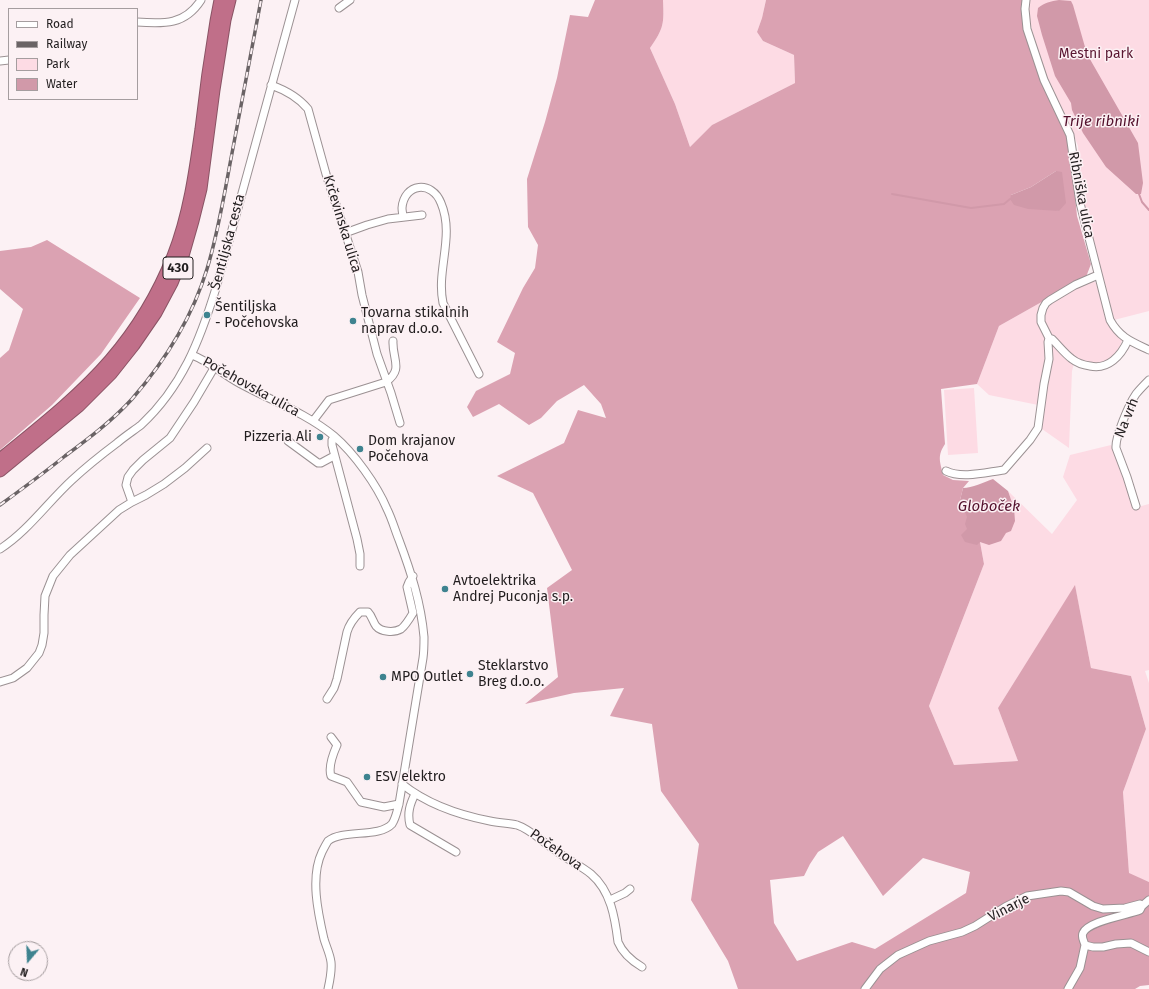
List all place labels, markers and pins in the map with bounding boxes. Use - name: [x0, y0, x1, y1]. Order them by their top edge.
- place label: Šentiljska - Počehovska: [215, 299, 299, 332]
- place label: Tovarna stikalnih naprav d.o.o.: [361, 305, 469, 338]
- marker: Šentiljska - Počehovska: [202, 310, 212, 320]
- marker: Tovarna stikalnih naprav d.o.o.: [348, 316, 358, 326]
- place label: Pizzeria Ali: [243, 429, 312, 445]
- marker: Pizzeria Ali: [315, 432, 325, 442]
- place label: Dom krajanov Počehova: [368, 433, 455, 466]
- marker: Dom krajanov Počehova: [355, 444, 365, 454]
- place label: Avtoelektrika Andrej Puconja s.p.: [453, 573, 573, 606]
- marker: Avtoelektrika Andrej Puconja s.p.: [440, 584, 450, 594]
- place label: Steklarstvo Breg d.o.o.: [478, 658, 549, 690]
- place label: MPO Outlet: [391, 669, 463, 685]
- marker: Steklarstvo Breg d.o.o.: [465, 669, 475, 679]
- marker: MPO Outlet: [378, 672, 388, 682]
- place label: ESV elektro: [375, 769, 446, 785]
- marker: ESV elektro: [362, 772, 372, 782]

